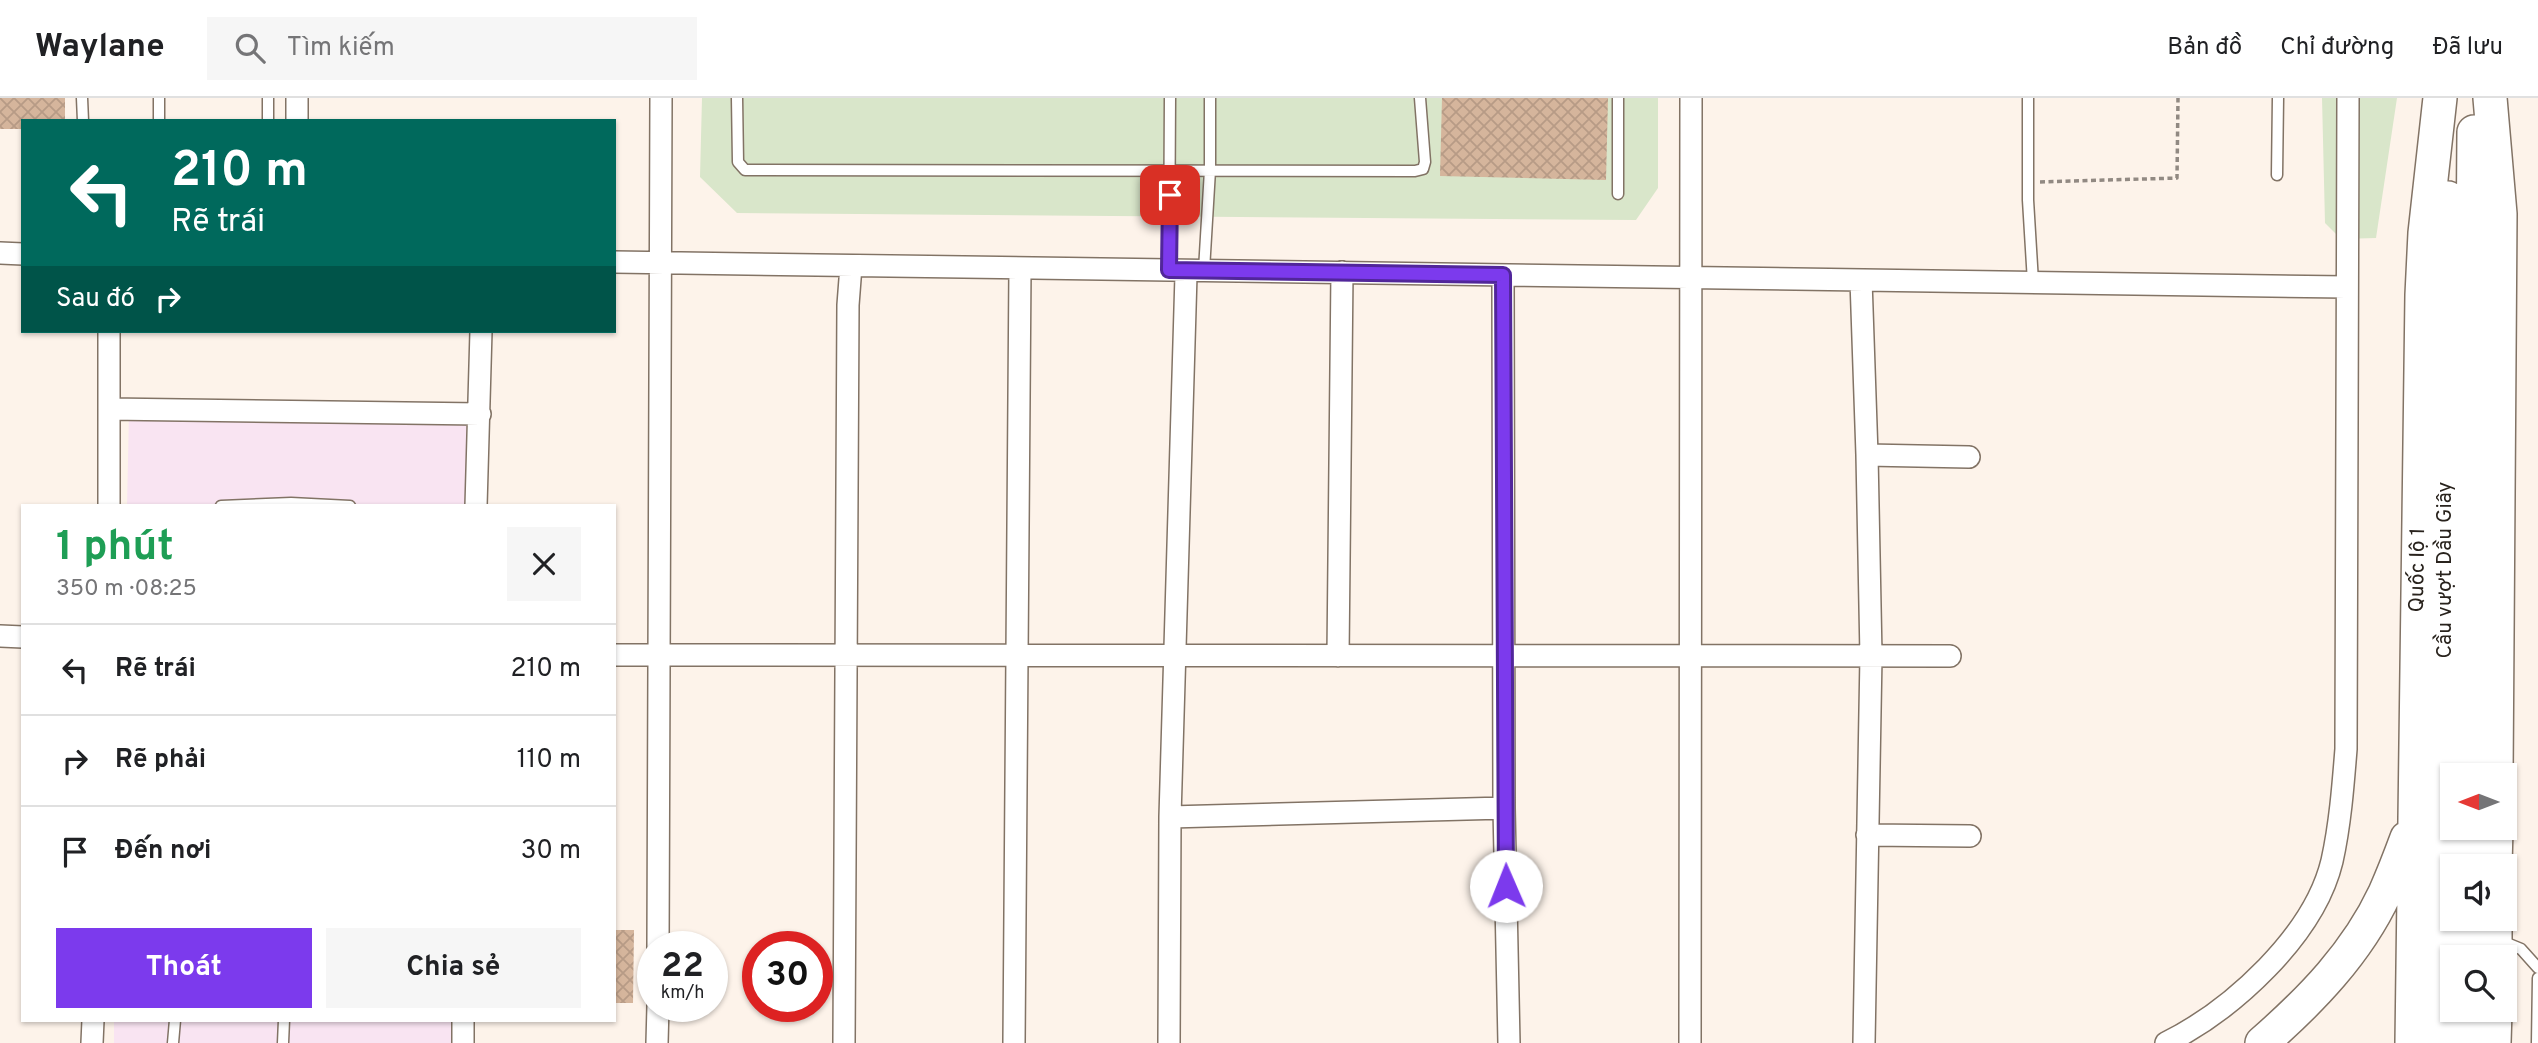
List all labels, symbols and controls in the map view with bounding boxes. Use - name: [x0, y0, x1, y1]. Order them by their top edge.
- search box: [207, 17, 697, 80]
- text: Waylane: [35, 27, 165, 69]
- icon: search: [231, 29, 269, 67]
- text: Tìm kiếm: [287, 32, 395, 65]
- text: Bản đồ: [2167, 33, 2242, 63]
- text: Chỉ đường: [2280, 33, 2394, 63]
- text: Đã lưu: [2432, 33, 2503, 63]
- text: 210 m: [171, 142, 308, 204]
- icon: left: [56, 147, 147, 238]
- pin: [1140, 165, 1200, 225]
- icon: arrive: [1151, 176, 1189, 214]
- text: Rẽ trái: [171, 203, 265, 243]
- icon: right: [149, 280, 187, 318]
- text: Sau đó: [56, 283, 135, 316]
- street label: Cầu vượt Dầu Giây: [2432, 482, 2459, 658]
- text: 1 phút: [56, 522, 174, 575]
- button: close: [507, 527, 581, 601]
- street label: Quốc lộ 1: [2404, 527, 2432, 613]
- text: 350 m · 08:25: [56, 575, 197, 604]
- icon: left: [56, 651, 94, 689]
- text: Rẽ trái: [115, 653, 196, 686]
- text: 210 m: [511, 653, 581, 686]
- icon: right: [56, 742, 94, 780]
- text: Rẽ phải: [115, 744, 206, 777]
- text: 110 m: [517, 744, 581, 777]
- north arrow: [2440, 763, 2516, 840]
- map controls: [2440, 763, 2517, 1022]
- icon: arrive: [56, 833, 94, 871]
- text: Đến nơi: [115, 835, 211, 868]
- text: 30 m: [521, 835, 581, 868]
- position arrow: [1469, 849, 1543, 923]
- button: sound: [2440, 854, 2517, 931]
- button: Thoát: [56, 928, 312, 1008]
- button: Chia sẻ: [326, 928, 581, 1008]
- speed limit sign: 30: [742, 931, 833, 1022]
- text: 22: [661, 945, 704, 989]
- button: search: [2440, 945, 2517, 1022]
- text: km/h: [661, 982, 704, 1005]

